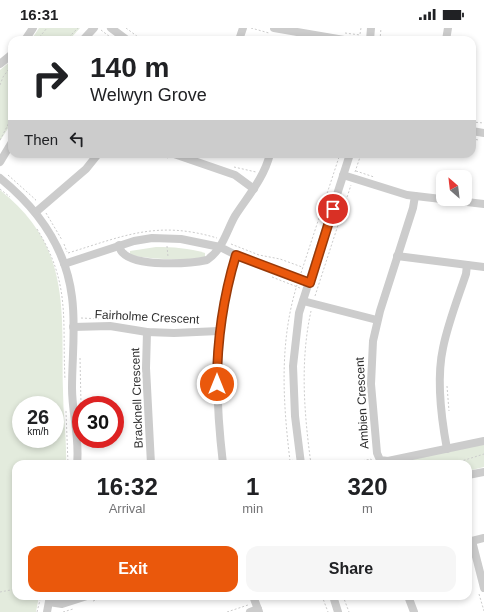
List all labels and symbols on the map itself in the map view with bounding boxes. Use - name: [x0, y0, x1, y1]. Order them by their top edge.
- north arrow: [436, 170, 472, 206]
- pin: [316, 192, 350, 226]
- street label: Fairholme Crescent: [94, 307, 200, 327]
- street label: Bracknell Crescent: [128, 347, 146, 449]
- street label: Ambien Crescent: [353, 356, 371, 449]
- position arrow: [196, 363, 238, 405]
- speed limit sign: 30: [72, 396, 124, 448]

